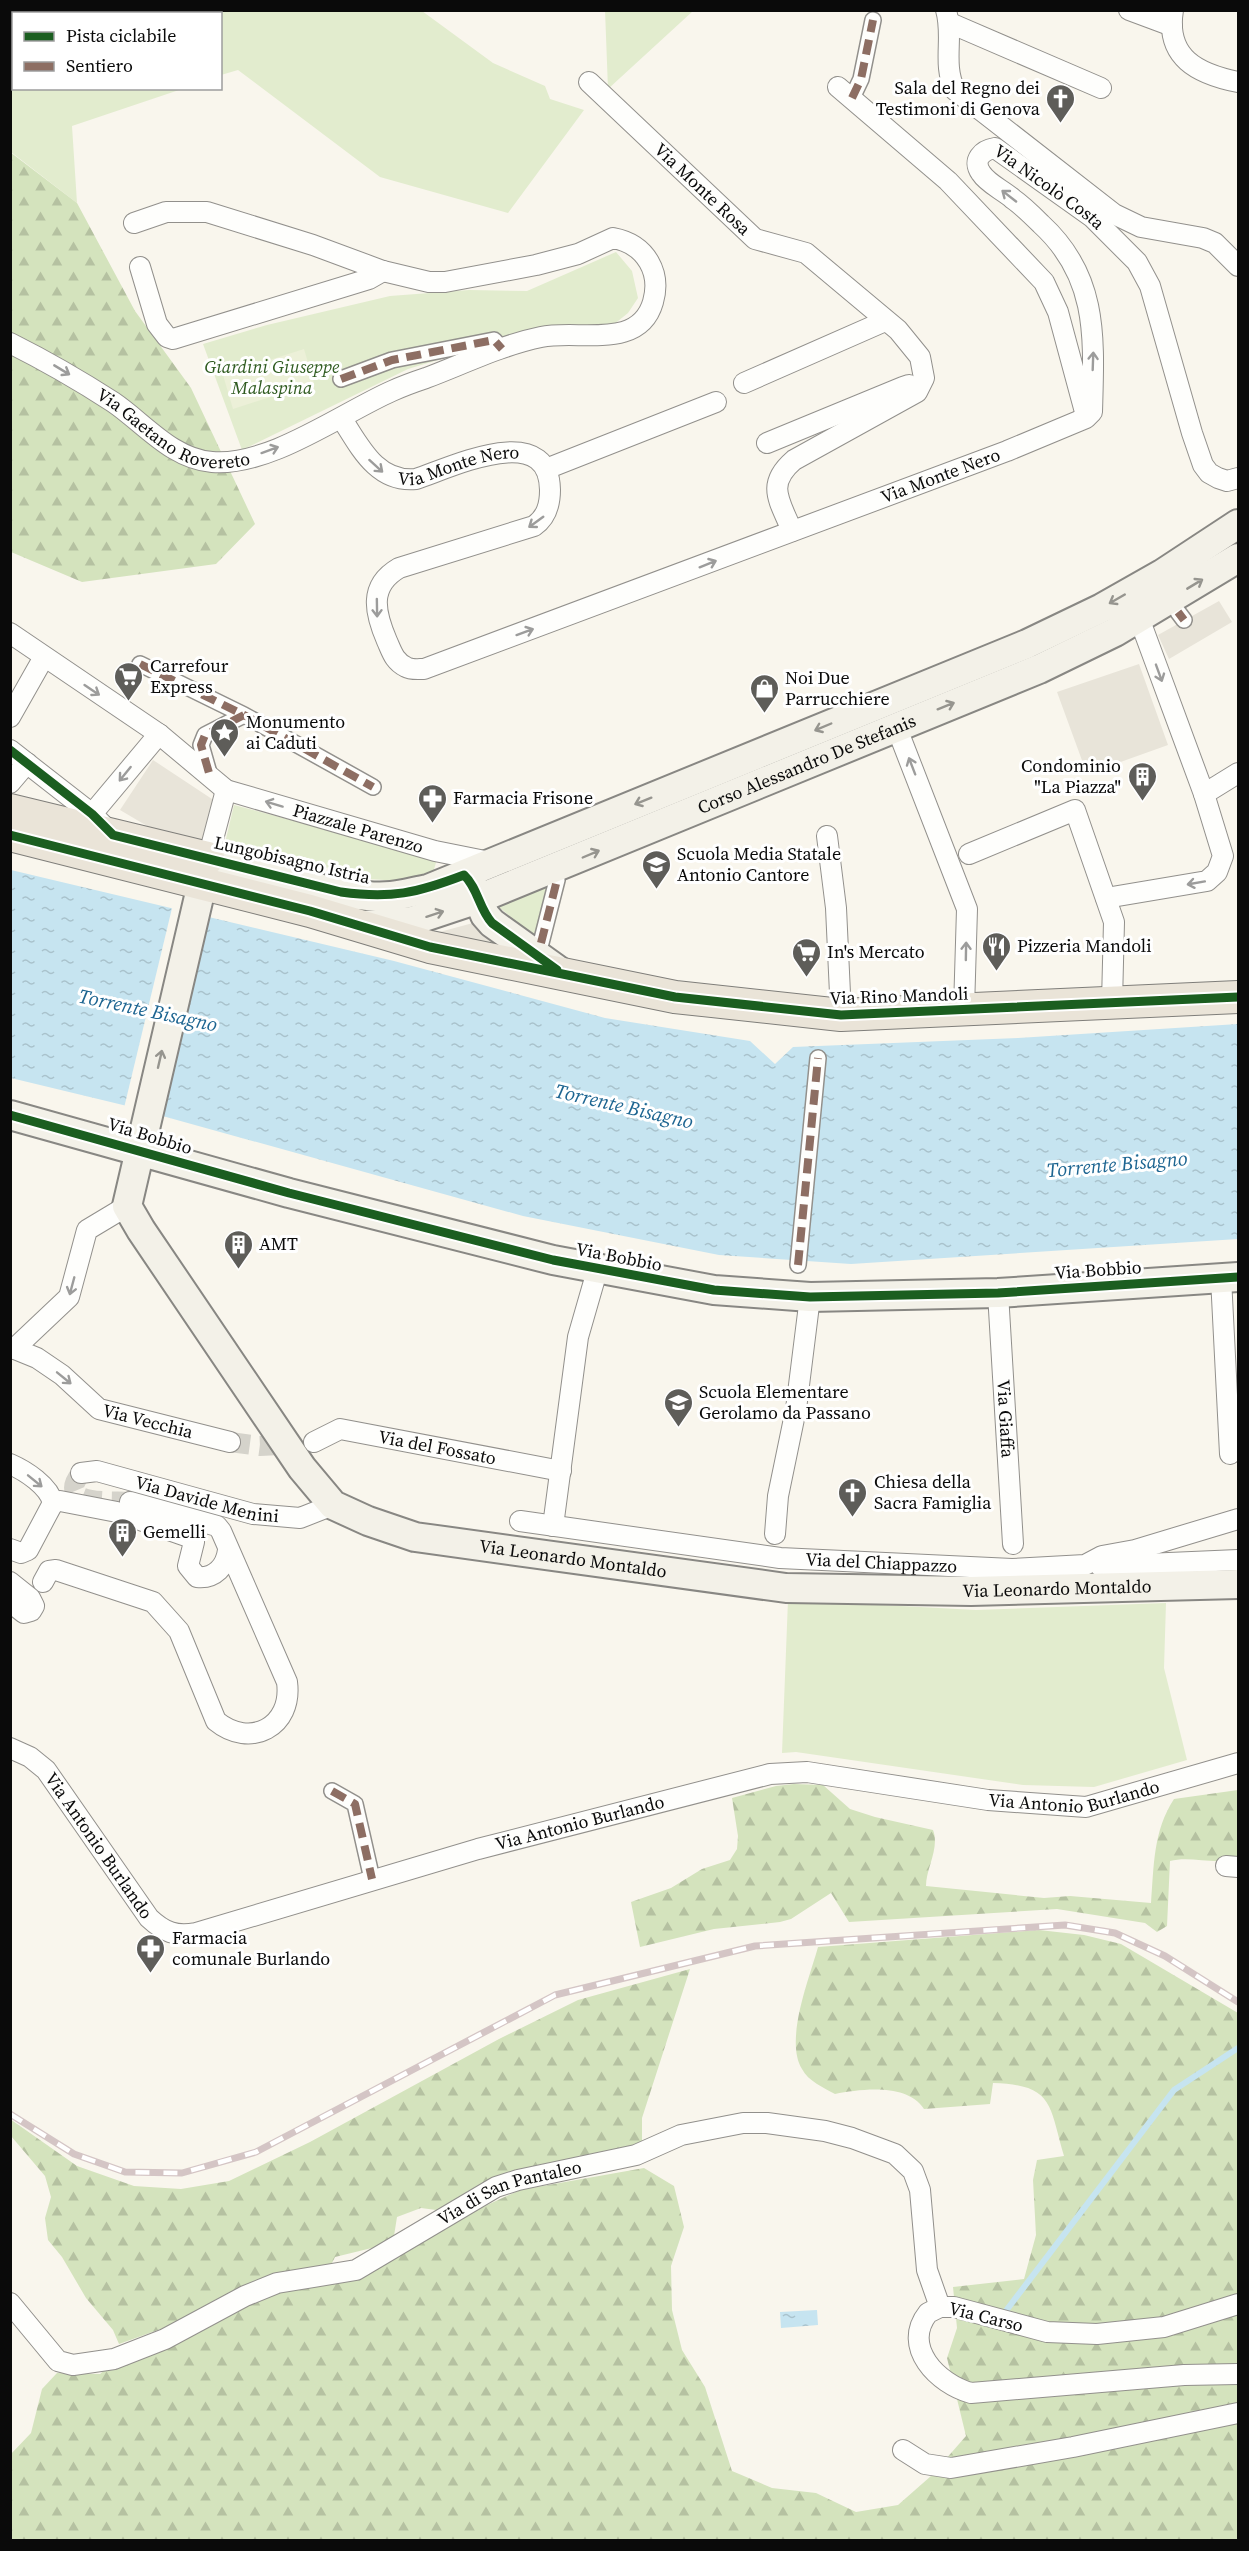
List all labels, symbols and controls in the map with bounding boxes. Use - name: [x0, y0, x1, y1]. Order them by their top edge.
- legend: [12, 12, 222, 90]
- text: Pista ciclabile: [66, 23, 177, 48]
- text: Sentiero: [66, 53, 133, 78]
- place label: Sala del Regno dei Testimoni di Genova: [876, 75, 1041, 121]
- church icon: Sala del Regno dei Testimoni di Genova: [1045, 82, 1077, 124]
- street label: Via Monte Rosa: [649, 137, 757, 241]
- street label: Via Nicolò Costa: [989, 138, 1111, 235]
- one-way arrow: [1001, 189, 1017, 202]
- one-way arrow: [1087, 352, 1099, 372]
- park label: Giardini Giuseppe Malaspina: [205, 354, 340, 400]
- one-way arrow: [53, 365, 70, 377]
- street label: Via Gaetano Rovereto: [92, 382, 252, 474]
- street label: Via Monte Nero: [396, 439, 520, 492]
- street label: Via Monte Nero: [877, 442, 1004, 509]
- one-way arrow: [260, 444, 278, 455]
- one-way arrow: [369, 459, 384, 473]
- one-way arrow: [529, 516, 545, 528]
- one-way arrow: [698, 558, 717, 569]
- one-way arrow: [1187, 577, 1204, 589]
- one-way arrow: [1109, 594, 1126, 606]
- one-way arrow: [371, 597, 383, 617]
- one-way arrow: [515, 625, 534, 636]
- place label: Carrefour Express: [150, 653, 229, 699]
- supermarket icon: Carrefour Express: [113, 660, 145, 702]
- one-way arrow: [1154, 663, 1165, 682]
- place label: Noi Due Parrucchiere: [785, 665, 890, 711]
- shop icon: Noi Due Parrucchiere: [748, 672, 780, 714]
- one-way arrow: [83, 684, 100, 696]
- one-way arrow: [936, 700, 954, 711]
- street label: Corso Alessandro De Stefanis: [693, 708, 920, 820]
- place label: Monumento ai Caduti: [246, 709, 345, 755]
- place icon: Monumento ai Caduti: [209, 716, 241, 758]
- one-way arrow: [814, 722, 833, 733]
- place label: Condominio "La Piazza": [1021, 753, 1121, 799]
- one-way arrow: [906, 757, 917, 776]
- building icon: Condominio "La Piazza": [1126, 760, 1158, 802]
- one-way arrow: [119, 766, 132, 782]
- pharmacy icon: Farmacia Frisone: [416, 782, 448, 824]
- place label: Farmacia Frisone: [453, 785, 593, 810]
- one-way arrow: [634, 796, 653, 807]
- street label: Piazzale Parenzo: [290, 797, 427, 859]
- one-way arrow: [265, 798, 284, 809]
- street label: Lungobisagno Istria: [212, 829, 373, 890]
- place label: Scuola Media Statale Antonio Cantore: [677, 841, 841, 887]
- one-way arrow: [582, 847, 600, 858]
- school or university icon: Scuola Media Statale Antonio Cantore: [640, 848, 672, 890]
- one-way arrow: [1186, 878, 1206, 889]
- one-way arrow: [425, 907, 444, 918]
- restaurant icon: Pizzeria Mandoli: [980, 930, 1012, 972]
- place label: Pizzeria Mandoli: [1017, 933, 1152, 958]
- supermarket icon: In's Mercato: [790, 936, 822, 978]
- place label: In's Mercato: [827, 939, 925, 964]
- one-way arrow: [960, 941, 972, 961]
- street label: Via Rino Mandoli: [829, 981, 969, 1010]
- water label: Torrente Bisagno: [76, 982, 220, 1038]
- one-way arrow: [155, 1050, 167, 1069]
- water label: Torrente Bisagno: [552, 1076, 696, 1136]
- street label: Via Bobbio: [105, 1111, 196, 1160]
- water label: Torrente Bisagno: [1045, 1144, 1189, 1184]
- building icon: AMT: [222, 1228, 254, 1270]
- place label: AMT: [259, 1231, 298, 1256]
- street label: Via Bobbio: [574, 1236, 664, 1277]
- street label: Via Bobbio: [1054, 1254, 1142, 1285]
- one-way arrow: [65, 1277, 77, 1296]
- one-way arrow: [56, 1371, 71, 1385]
- place label: Scuola Elementare Gerolamo da Passano: [699, 1379, 871, 1425]
- street label: Via Giaffa: [991, 1379, 1021, 1459]
- school or university icon: Scuola Elementare Gerolamo da Passano: [662, 1386, 694, 1428]
- street label: Via Vecchia: [100, 1397, 197, 1444]
- street label: Via del Fossato: [376, 1424, 498, 1470]
- street label: Via Davide Menini: [132, 1469, 280, 1528]
- place label: Chiesa della Sacra Famiglia: [874, 1469, 992, 1515]
- one-way arrow: [27, 1474, 43, 1487]
- church icon: Chiesa della Sacra Famiglia: [837, 1476, 869, 1518]
- building icon: Gemelli: [106, 1516, 138, 1558]
- place label: Gemelli: [143, 1519, 206, 1544]
- street label: Via Leonardo Montaldo: [478, 1533, 668, 1583]
- street label: Via del Chiappazzo: [805, 1546, 958, 1578]
- street label: Via Leonardo Montaldo: [962, 1573, 1152, 1603]
- street label: Via Antonio Burlando: [39, 1767, 159, 1924]
- street label: Via Antonio Burlando: [988, 1773, 1162, 1819]
- street label: Via Antonio Burlando: [493, 1789, 667, 1856]
- place label: Farmacia comunale Burlando: [172, 1925, 330, 1971]
- pharmacy icon: Farmacia comunale Burlando: [135, 1932, 167, 1974]
- street label: Via di San Pantaleo: [433, 2154, 584, 2231]
- street label: Via Carso: [946, 2295, 1026, 2338]

